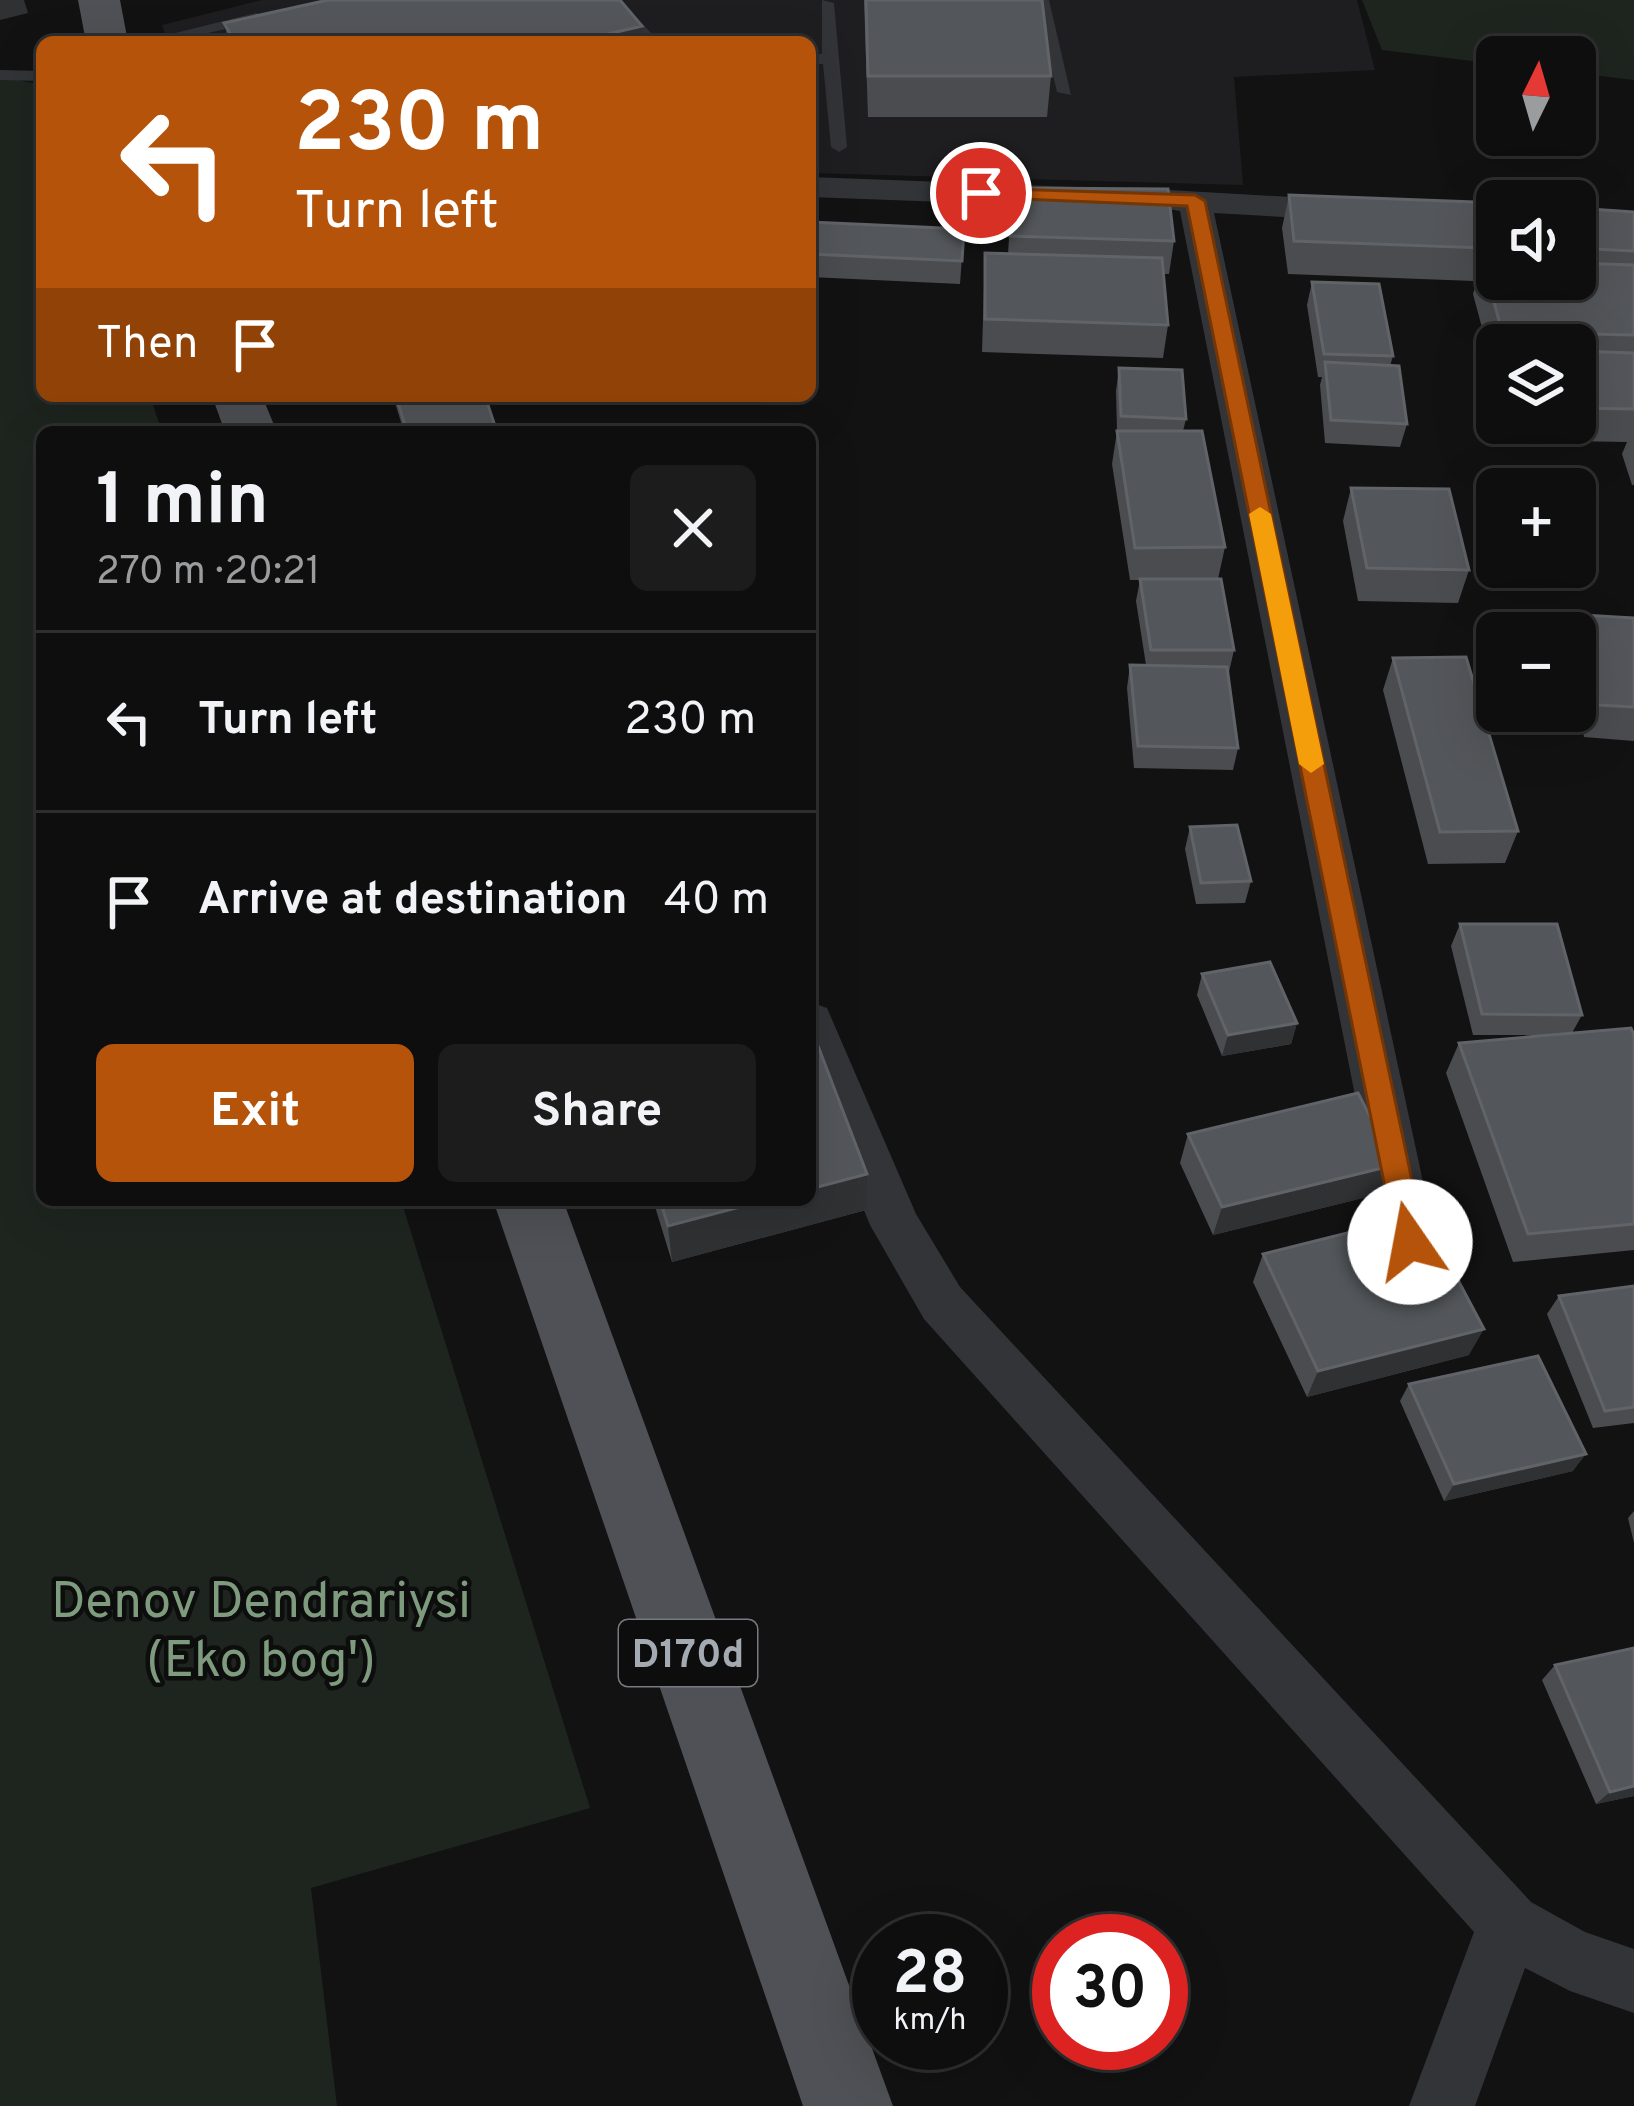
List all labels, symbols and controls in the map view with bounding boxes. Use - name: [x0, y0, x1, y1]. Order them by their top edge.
- north arrow: [1476, 36, 1596, 156]
- map controls: [1476, 36, 1596, 732]
- text: 230 m: [294, 75, 544, 181]
- icon: left: [96, 84, 252, 240]
- pin: [930, 142, 1032, 244]
- icon: arrive: [948, 160, 1014, 226]
- text: Turn left: [294, 179, 499, 248]
- button: sound: [1476, 180, 1596, 300]
- icon: arrive: [222, 312, 288, 378]
- text: Then: [96, 317, 198, 374]
- button: layers: [1476, 324, 1596, 444]
- text: 1 min: [96, 458, 269, 550]
- button: close: [630, 465, 756, 591]
- button: +: [1476, 468, 1596, 588]
- text: 270 m · 20:21: [96, 549, 320, 598]
- button: −: [1476, 612, 1596, 732]
- icon: left: [96, 689, 162, 755]
- text: Turn left: [198, 693, 377, 750]
- text: 230 m: [624, 693, 756, 750]
- icon: arrive: [96, 869, 162, 935]
- text: Arrive at destination: [198, 873, 628, 930]
- text: 40 m: [664, 873, 769, 930]
- button: Exit: [96, 1044, 414, 1182]
- button: Share: [438, 1044, 756, 1182]
- position arrow: [1347, 1179, 1473, 1305]
- park label: Denov Dendrariysi (Eko bog'): [51, 1572, 471, 1696]
- road number: D170d: [619, 1620, 757, 1686]
- speed limit sign: 30: [1032, 1914, 1188, 2070]
- text: 28: [893, 1939, 967, 2015]
- text: km/h: [894, 2003, 966, 2040]

